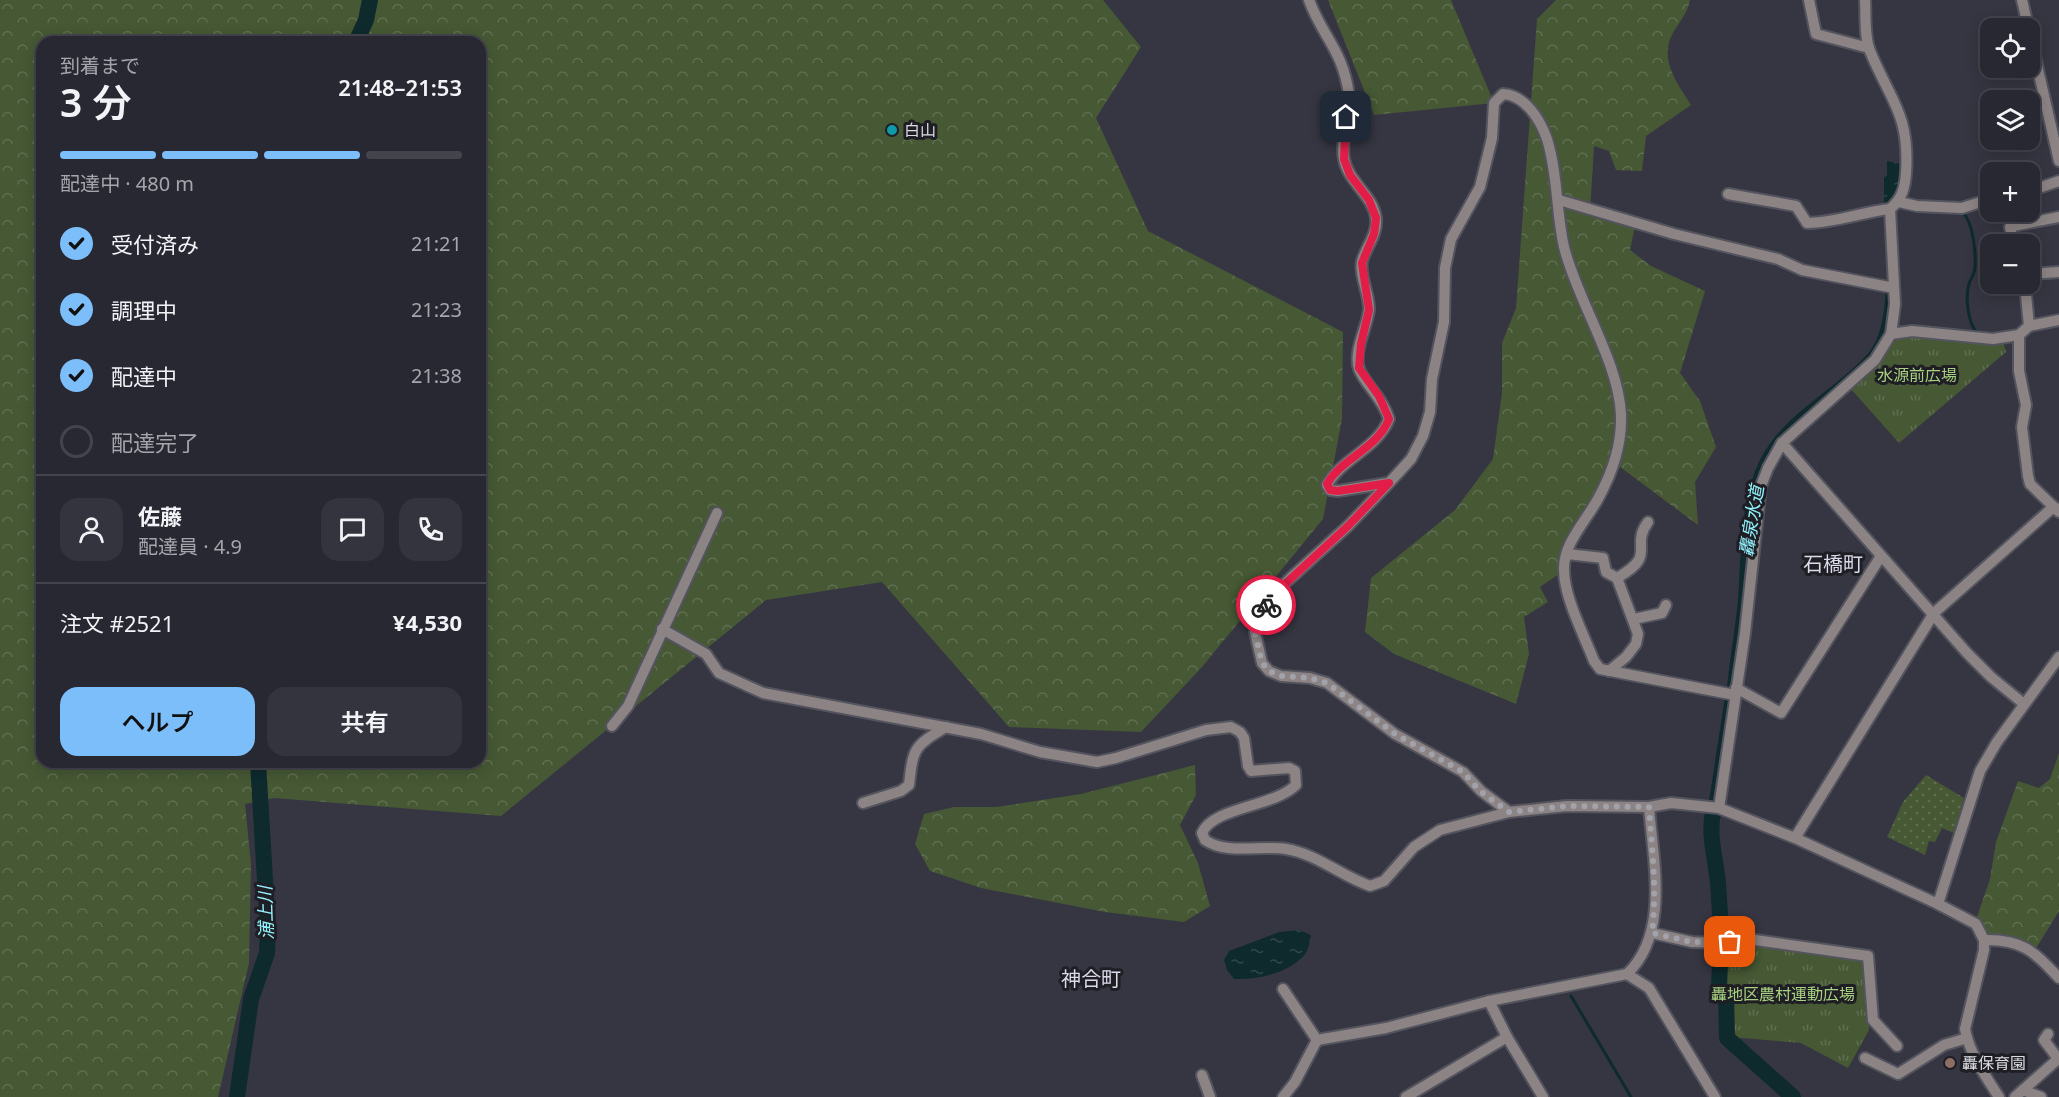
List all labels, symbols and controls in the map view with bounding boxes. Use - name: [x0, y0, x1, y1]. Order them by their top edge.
- map controls: [1980, 18, 2040, 294]
- button: locate: [1980, 18, 2040, 78]
- text: 到着まで: [60, 52, 140, 79]
- text: 21:48–21:53: [338, 72, 462, 102]
- text: 3 分: [60, 75, 131, 128]
- button: layers: [1980, 90, 2040, 150]
- pin: [1320, 91, 1371, 142]
- icon: home: [1329, 100, 1362, 133]
- place label: 白山: [904, 119, 936, 141]
- marker: 白山: [885, 123, 899, 137]
- button: +: [1980, 162, 2040, 222]
- text: 配達中 · 480 m: [60, 170, 194, 197]
- icon: check: [60, 227, 93, 260]
- text: 受付済み: [111, 229, 199, 259]
- text: 21:21: [411, 230, 462, 257]
- button: −: [1980, 234, 2040, 294]
- icon: check: [60, 293, 93, 326]
- text: 調理中: [111, 295, 177, 325]
- text: 21:23: [411, 296, 462, 323]
- icon: check: [60, 359, 93, 392]
- text: 配達中: [111, 361, 177, 391]
- text: 21:38: [411, 362, 462, 389]
- park label: 水源前広場: [1877, 364, 1957, 386]
- text: 配達完了: [111, 427, 199, 457]
- water label: 轟泉水道: [1734, 480, 1769, 558]
- button: person: [60, 498, 123, 561]
- button: chat: [321, 498, 384, 561]
- button: phone: [399, 498, 462, 561]
- text: 佐藤: [138, 501, 182, 531]
- text: 配達員 · 4.9: [138, 533, 242, 560]
- district label: 石橋町: [1803, 550, 1863, 577]
- courier: [1236, 575, 1296, 635]
- icon: bike: [1250, 589, 1283, 622]
- text: ¥4,530: [393, 607, 462, 637]
- text: 注文 #2521: [60, 608, 174, 638]
- button: ヘルプ: [60, 687, 255, 756]
- button: 共有: [267, 687, 462, 756]
- water label: 浦上川: [252, 884, 278, 940]
- pin: [1704, 916, 1755, 967]
- icon: bag: [1713, 925, 1746, 958]
- district label: 神合町: [1061, 965, 1121, 992]
- park label: 轟地区農村運動広場: [1711, 983, 1855, 1005]
- place label: 轟保育園: [1962, 1052, 2026, 1074]
- marker: 轟保育園: [1943, 1056, 1957, 1070]

